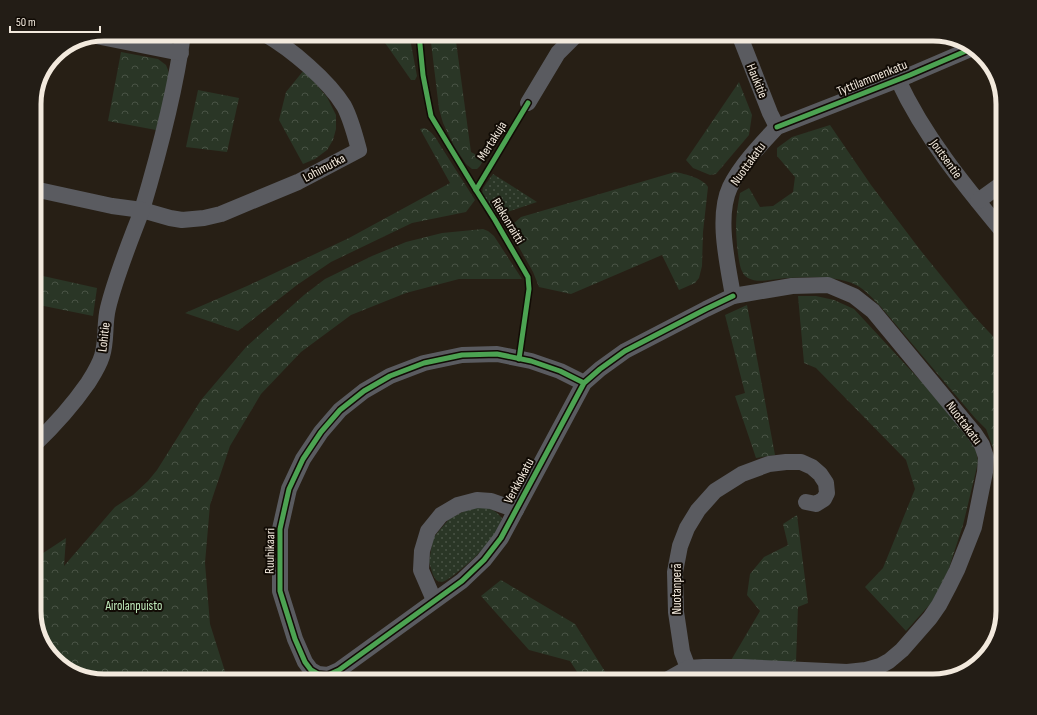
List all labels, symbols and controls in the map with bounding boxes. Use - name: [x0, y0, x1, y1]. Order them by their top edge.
- scale bar: [10, 8, 100, 34]
- text: 50 m: [16, 15, 36, 30]
- street label: Tyttilammenkatu: [834, 57, 910, 99]
- street label: Haukitie: [743, 61, 771, 101]
- street label: Mertakuja: [474, 118, 510, 164]
- street label: Joutsentie: [926, 135, 966, 182]
- street label: Nuottakatu: [727, 139, 769, 189]
- street label: Lohimutka: [300, 150, 348, 186]
- street label: Riekonraitti: [488, 195, 528, 247]
- street label: Lohitie: [94, 321, 114, 353]
- street label: Nuottakatu: [943, 398, 985, 448]
- street label: Verkkokatu: [500, 456, 538, 506]
- street label: Ruuhikaari: [262, 528, 278, 574]
- street label: Nuotanperä: [669, 563, 685, 615]
- park label: Airolanpuisto: [104, 598, 163, 614]

